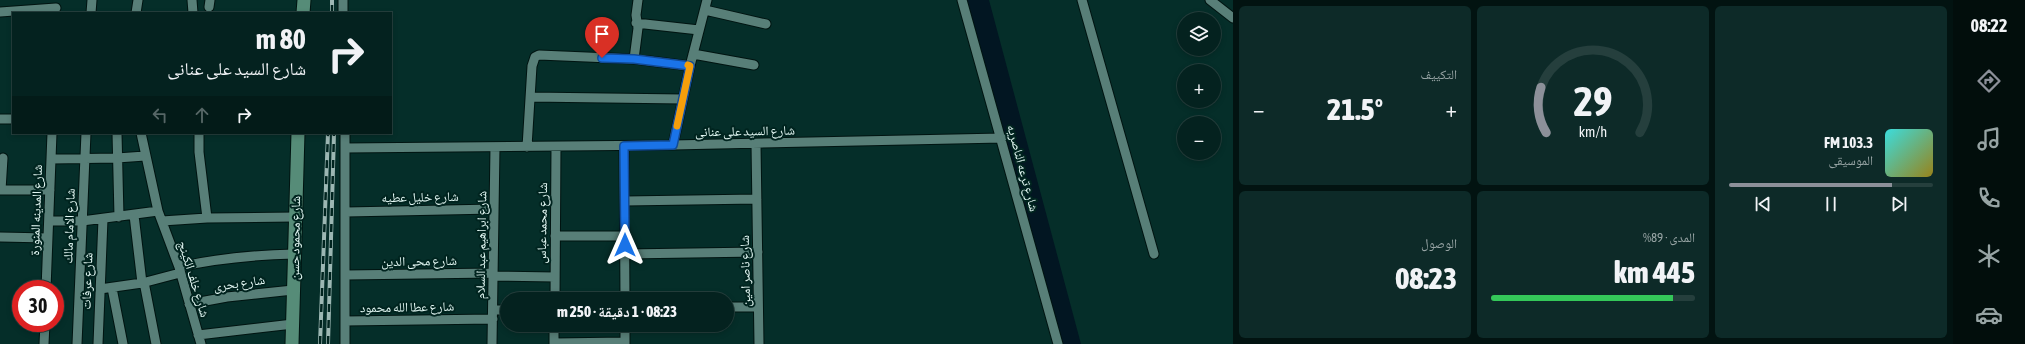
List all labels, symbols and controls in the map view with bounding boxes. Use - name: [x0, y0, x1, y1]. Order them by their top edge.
- map controls: [1177, 12, 1221, 160]
- button: layers: [1177, 12, 1221, 56]
- text: 08:22: [1970, 15, 2008, 36]
- pin: [585, 17, 619, 58]
- text: 80 m: [256, 23, 306, 55]
- icon: arrive: [591, 23, 613, 45]
- icon: right: [320, 28, 372, 80]
- text: شارع السيد على عنانى: [167, 58, 306, 79]
- button: +: [1177, 64, 1221, 108]
- text: التكييف: [1421, 67, 1457, 82]
- icon: directions: [1975, 67, 2003, 95]
- text: 29: [1573, 77, 1613, 125]
- text: 21.5°: [1327, 92, 1383, 126]
- text: −: [1253, 96, 1264, 122]
- text: +: [1446, 96, 1457, 122]
- icon: left: [149, 104, 171, 126]
- icon: ahead: [191, 104, 213, 126]
- icon: right: [233, 104, 255, 126]
- button: −: [1177, 116, 1221, 160]
- street label: شارع السيد على عنانى: [695, 123, 795, 141]
- street label: شارع ترعه الناصريه: [1002, 123, 1042, 214]
- text: km/h: [1579, 124, 1607, 140]
- icon: music: [1975, 125, 2003, 153]
- text: 103.3 FM: [1824, 134, 1873, 151]
- text: الموسيقى: [1829, 153, 1873, 168]
- street label: شارع المدينه المنورة: [27, 164, 47, 256]
- street label: شارع محمد عباس: [534, 182, 552, 264]
- icon: phone: [1975, 184, 2003, 212]
- street label: شارع الامام مالك: [60, 188, 80, 264]
- street label: شارع خليل عطيه: [381, 189, 459, 207]
- street label: شارع ابراهيم عبد السلام: [473, 191, 491, 299]
- icon: previous: [1752, 193, 1774, 215]
- icon: pause: [1820, 193, 1842, 215]
- icon: next: [1888, 193, 1910, 215]
- street label: شارع محمود حسن: [287, 196, 305, 280]
- position arrow: [604, 224, 646, 266]
- text: المدى · 89%: [1643, 230, 1695, 245]
- street label: شارع ناصر امين: [737, 235, 755, 307]
- text: الوصول: [1421, 236, 1457, 251]
- street label: شارع خلف الكينج: [173, 239, 213, 320]
- icon: climate: [1975, 242, 2003, 270]
- street label: شارع عرفات: [79, 252, 97, 310]
- street label: شارع محى الدين: [381, 253, 457, 271]
- text: 445 km: [1614, 255, 1695, 289]
- text: 08:23: [1395, 261, 1457, 295]
- street label: شارع بحرى: [212, 272, 266, 296]
- speed limit sign: 30: [12, 280, 64, 332]
- street label: شارع عطا الله محمود: [360, 299, 454, 317]
- icon: car: [1975, 301, 2003, 329]
- text: 08:23 · 1 دقيقة · 250 m: [557, 303, 677, 320]

